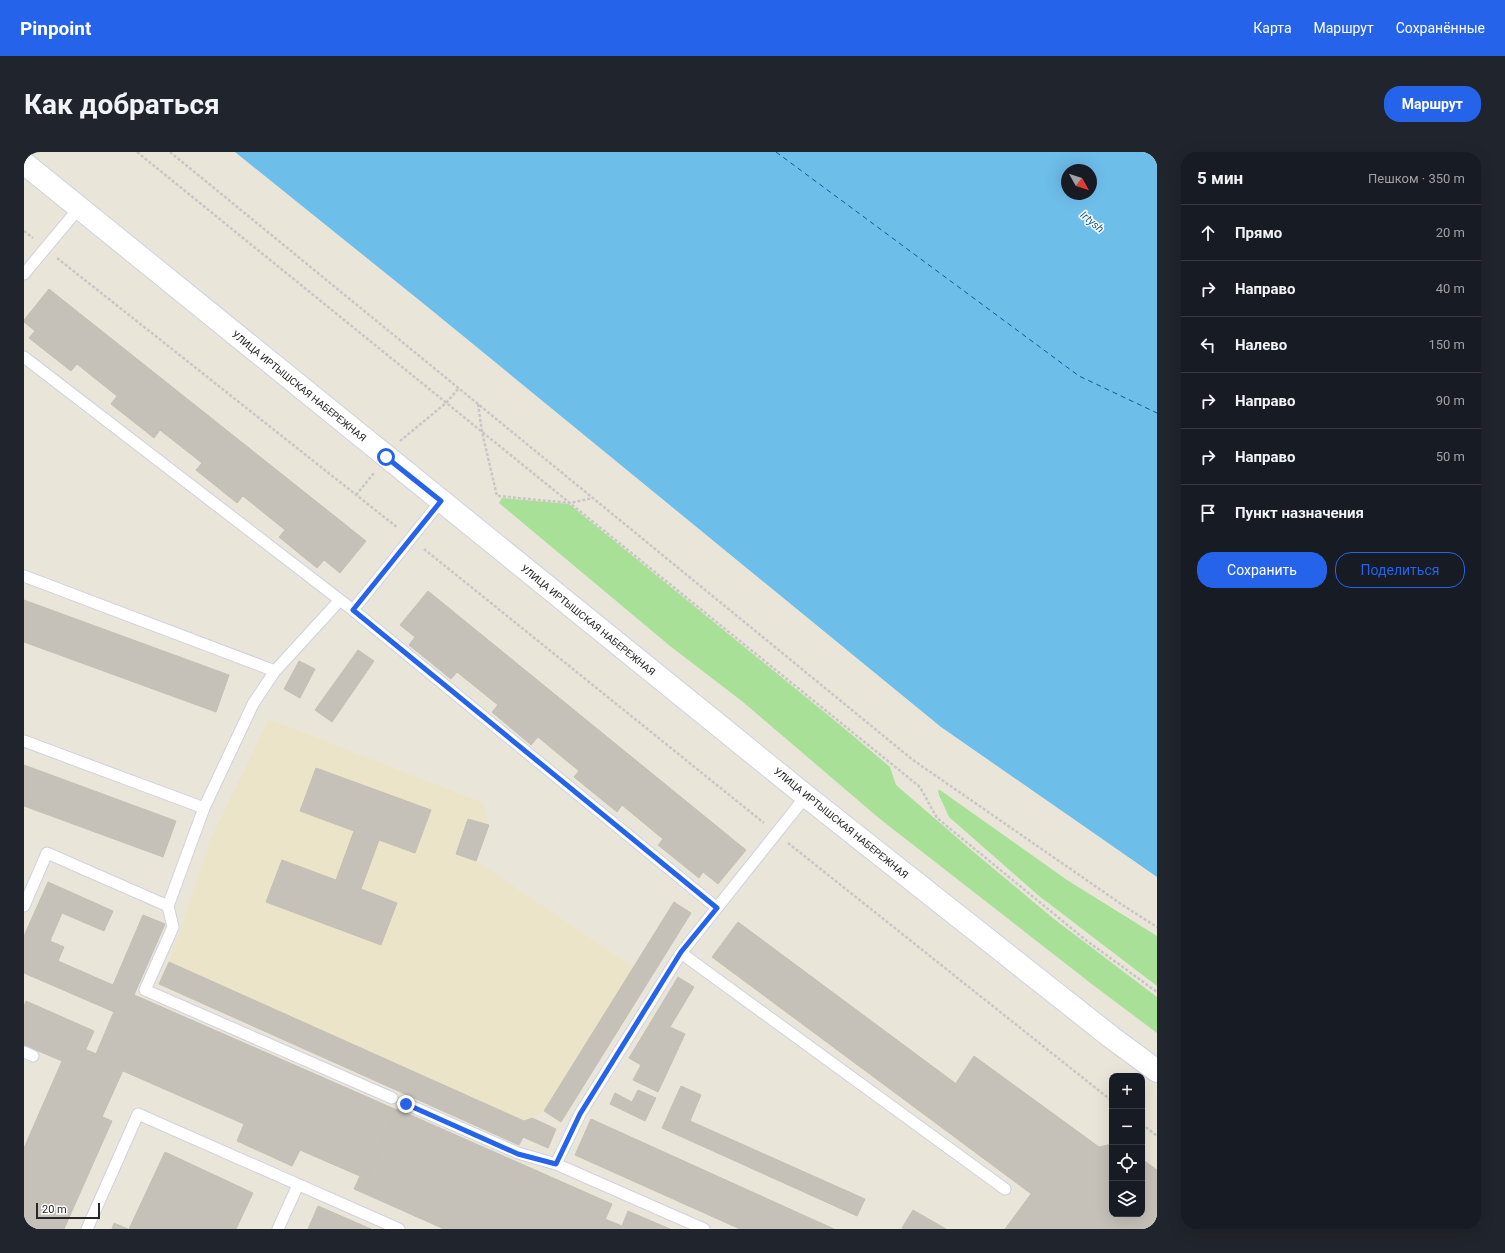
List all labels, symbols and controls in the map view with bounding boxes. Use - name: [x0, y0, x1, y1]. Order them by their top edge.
- text: Pinpoint: [20, 17, 91, 40]
- text: Карта: [1253, 20, 1292, 36]
- text: Маршрут: [1314, 20, 1374, 36]
- text: Сохранённые: [1396, 20, 1485, 36]
- button: Маршрут: [1384, 86, 1481, 122]
- text: Как добраться: [24, 88, 220, 121]
- north arrow: [1061, 164, 1097, 200]
- text: 5 мин: [1197, 168, 1243, 188]
- text: Пешком · 350 m: [1368, 171, 1465, 186]
- water label: Irtysh: [1078, 208, 1106, 236]
- icon: ahead: [1197, 222, 1219, 244]
- text: Прямо: [1235, 224, 1282, 242]
- text: 20 m: [1436, 225, 1465, 240]
- icon: right: [1197, 278, 1219, 300]
- text: Направо: [1235, 280, 1296, 298]
- text: 40 m: [1436, 281, 1465, 296]
- street label: УЛИЦА ИРТЫШСКАЯ НАБЕРЕЖНАЯ: [230, 328, 368, 444]
- icon: left: [1197, 334, 1219, 356]
- text: Налево: [1235, 336, 1287, 354]
- text: 150 m: [1428, 337, 1465, 352]
- icon: right: [1197, 390, 1219, 412]
- text: Направо: [1235, 392, 1296, 410]
- text: 90 m: [1436, 393, 1465, 408]
- icon: right: [1197, 446, 1219, 468]
- route start: [377, 448, 395, 466]
- text: Направо: [1235, 448, 1296, 466]
- text: 50 m: [1436, 449, 1465, 464]
- icon: arrive: [1197, 502, 1219, 524]
- text: Пункт назначения: [1235, 504, 1364, 522]
- button: Сохранить: [1197, 552, 1327, 588]
- button: Поделиться: [1335, 552, 1465, 588]
- street label: УЛИЦА ИРТЫШСКАЯ НАБЕРЕЖНАЯ: [519, 562, 657, 678]
- street label: УЛИЦА ИРТЫШСКАЯ НАБЕРЕЖНАЯ: [772, 765, 910, 881]
- map controls: [1109, 1073, 1145, 1217]
- button: +: [1109, 1073, 1145, 1109]
- route end: [397, 1095, 415, 1113]
- button: −: [1109, 1109, 1145, 1145]
- button: locate: [1109, 1145, 1145, 1181]
- button: layers: [1109, 1181, 1145, 1217]
- scale bar: [36, 1201, 100, 1220]
- text: 20 m: [42, 1203, 67, 1216]

